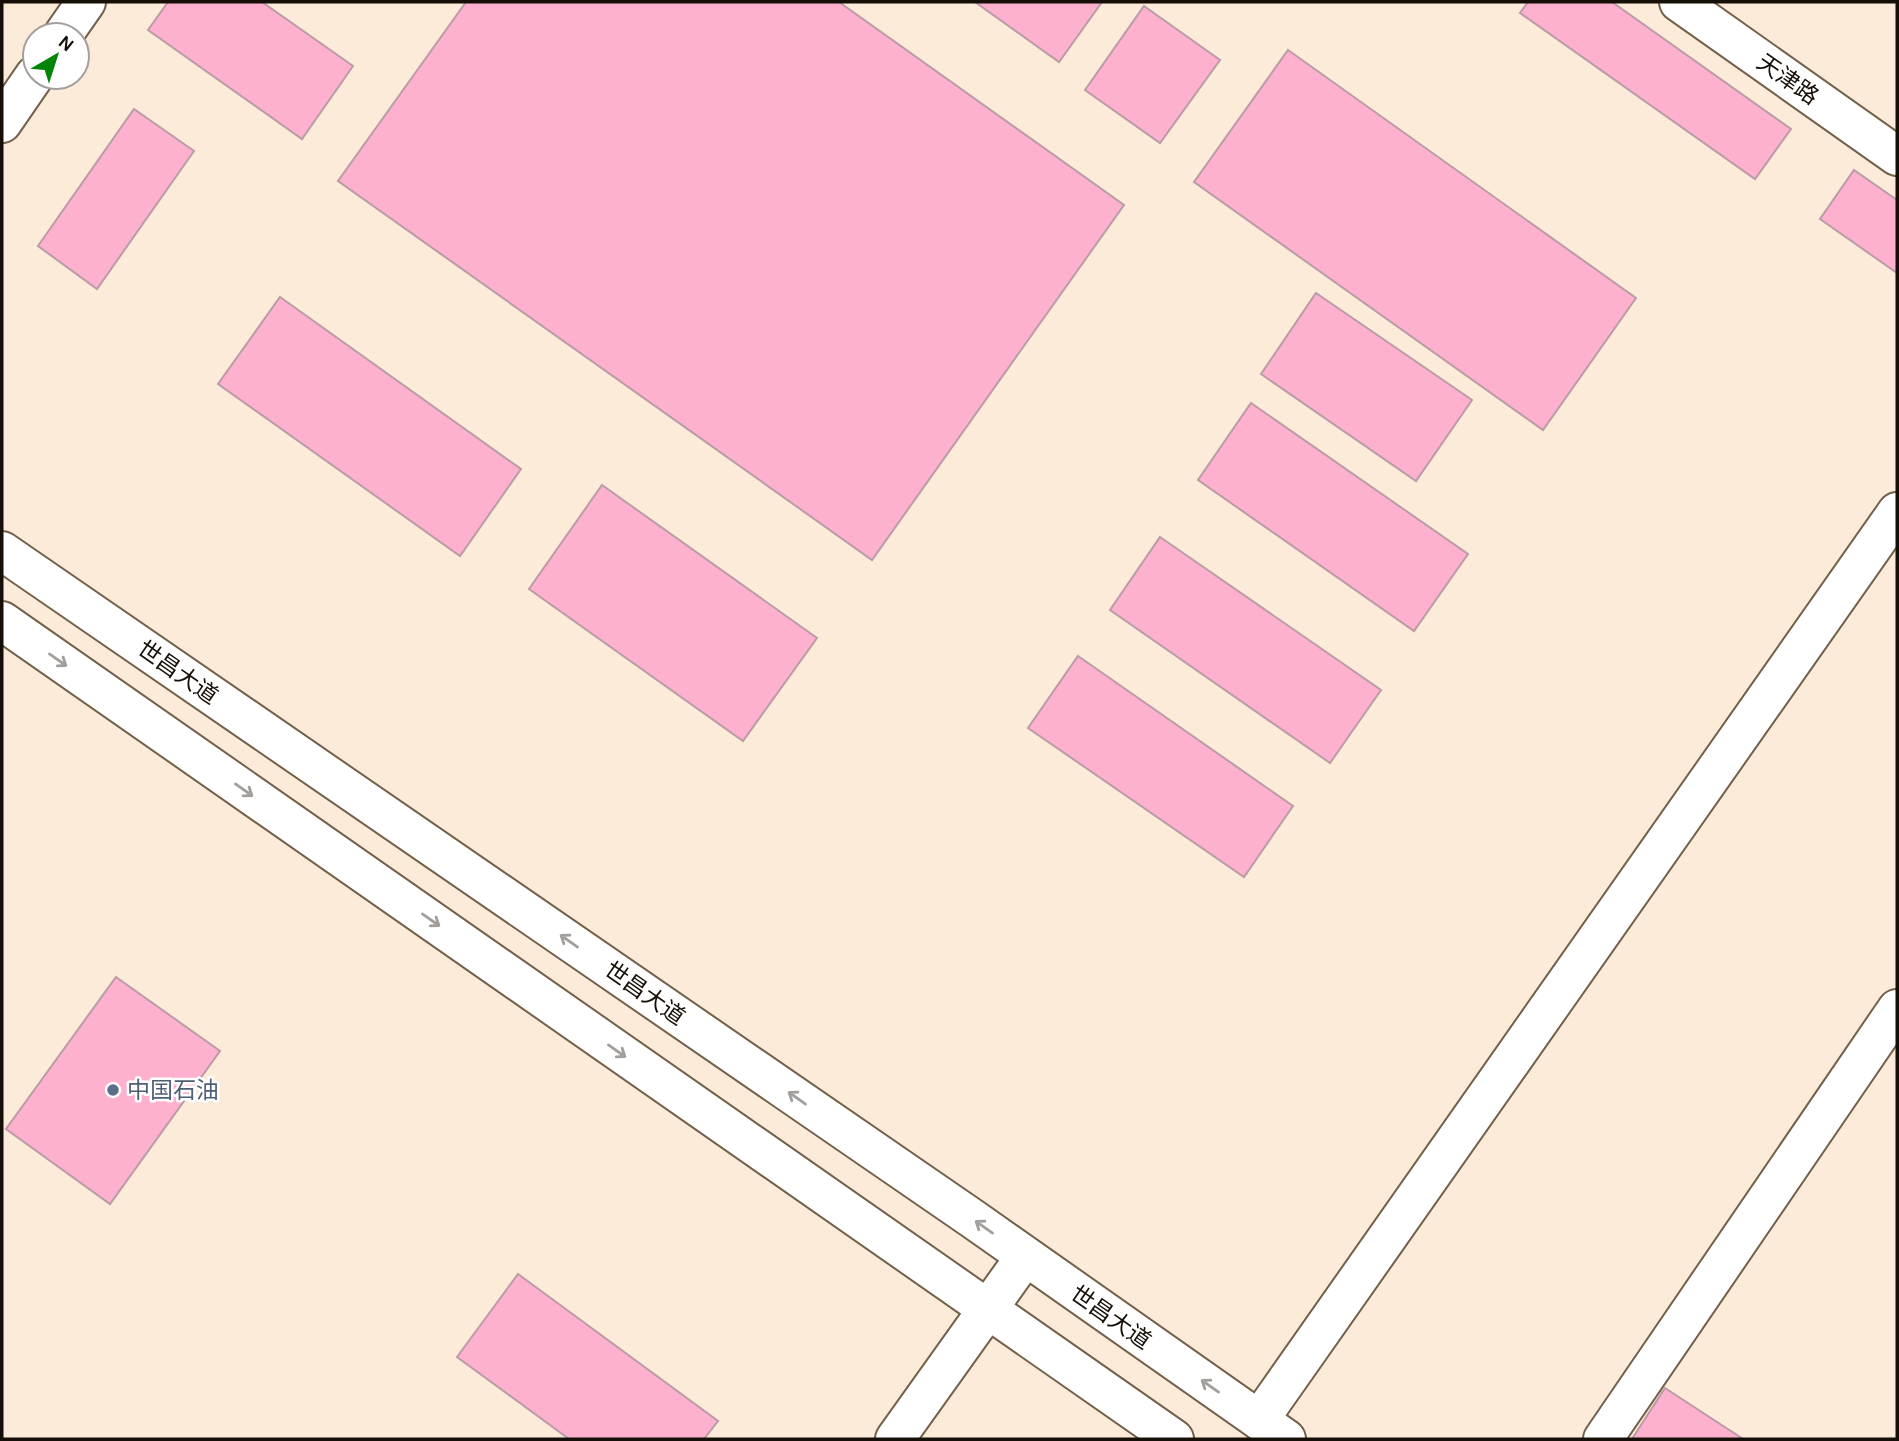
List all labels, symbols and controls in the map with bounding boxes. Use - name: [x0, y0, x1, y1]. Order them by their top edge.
- north arrow: [21, 21, 91, 91]
- text: N: [54, 31, 78, 56]
- street label: 天津路: [1752, 49, 1824, 110]
- street label: 世昌大道: [132, 635, 223, 710]
- one-way arrow: [48, 653, 67, 667]
- one-way arrow: [234, 783, 253, 797]
- one-way arrow: [421, 913, 440, 927]
- one-way arrow: [560, 934, 579, 948]
- street label: 世昌大道: [599, 956, 690, 1031]
- one-way arrow: [607, 1044, 626, 1058]
- place label: 中国石油: [127, 1077, 219, 1104]
- marker: 中国石油: [105, 1082, 121, 1098]
- one-way arrow: [788, 1091, 807, 1105]
- one-way arrow: [975, 1220, 994, 1234]
- street label: 世昌大道: [1065, 1280, 1156, 1355]
- one-way arrow: [1201, 1379, 1220, 1393]

